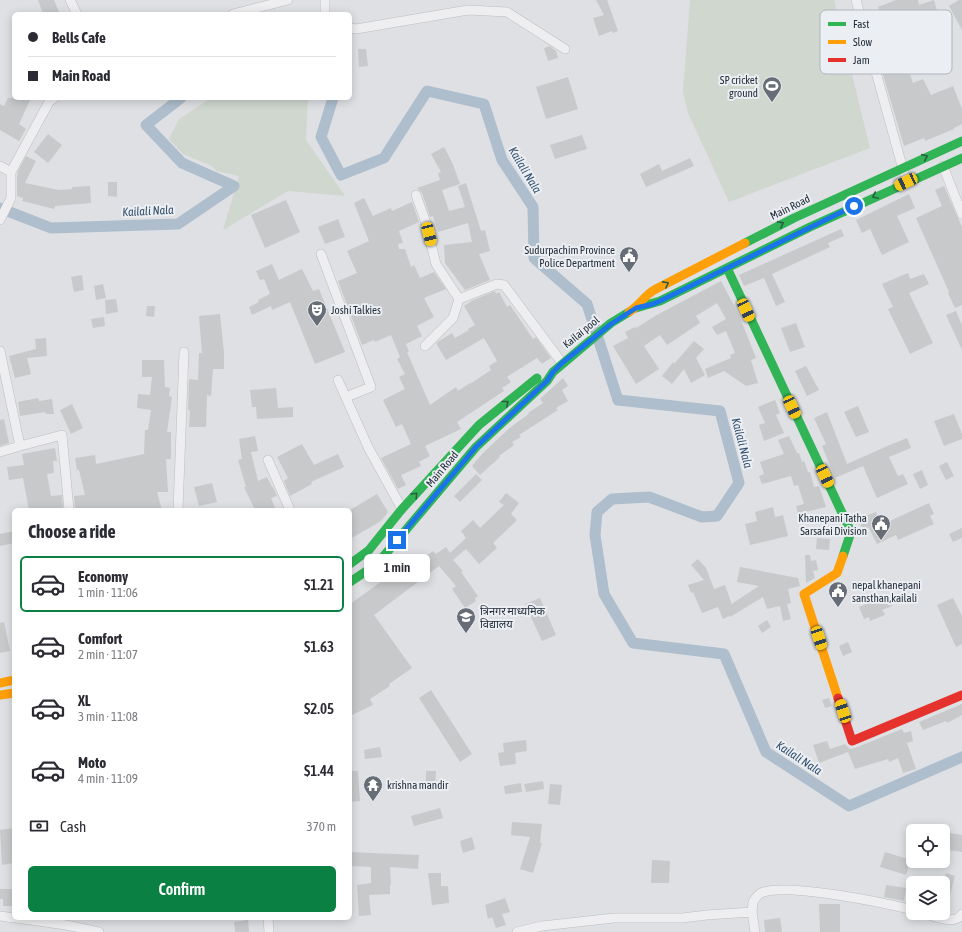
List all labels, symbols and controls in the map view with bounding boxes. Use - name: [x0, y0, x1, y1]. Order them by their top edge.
- legend: [820, 10, 952, 74]
- text: Fast: [853, 18, 869, 30]
- text: Bells Cafe: [52, 29, 106, 46]
- text: Slow: [853, 36, 872, 48]
- text: Jam: [853, 54, 870, 66]
- text: Main Road: [52, 67, 110, 84]
- place label: SP cricket ground: [720, 74, 758, 99]
- sports icon: SP cricket ground: [761, 75, 783, 103]
- water label: Kailali Nala: [506, 144, 544, 196]
- one-way arrow: [921, 154, 928, 162]
- car: [893, 171, 919, 193]
- street label: Main Road: [768, 192, 812, 222]
- one-way arrow: [872, 192, 879, 200]
- route start: [845, 197, 863, 215]
- water label: Kailali Nala: [122, 203, 174, 219]
- car: [420, 221, 438, 247]
- one-way arrow: [777, 221, 785, 229]
- place label: Sudurpachim Province Police Department: [524, 244, 615, 269]
- public building icon: Sudurpachim Province Police Department: [618, 245, 640, 273]
- one-way arrow: [662, 281, 669, 289]
- car: [735, 297, 757, 323]
- theatre icon: Joshi Talkies: [306, 299, 328, 327]
- place label: Joshi Talkies: [331, 304, 381, 316]
- street label: Kailai pool: [560, 314, 602, 350]
- car: [781, 394, 803, 420]
- one-way arrow: [502, 401, 509, 408]
- water label: Kailali Nala: [729, 416, 756, 470]
- street label: Main Road: [424, 449, 460, 489]
- car: [814, 463, 836, 489]
- one-way arrow: [410, 492, 418, 500]
- place label: Khanepani Tatha Sarsafai Division: [798, 512, 867, 537]
- public building icon: Khanepani Tatha Sarsafai Division: [870, 513, 892, 541]
- text: Choose a ride: [28, 521, 116, 542]
- route end: [388, 531, 406, 549]
- callout: 1 min: [364, 554, 430, 582]
- text: 1 min: [384, 560, 410, 575]
- icon: car: [30, 566, 66, 602]
- text: Economy: [78, 568, 128, 585]
- text: $1.21: [304, 576, 334, 593]
- place label: nepal khanepani sansthan,kailali: [852, 579, 921, 604]
- public building icon: nepal khanepani sansthan,kailali: [827, 580, 849, 608]
- text: 1 min · 11:06: [78, 585, 138, 600]
- place label: त्रिनगर माध्यमिक विद्यालय: [480, 605, 546, 630]
- school or university icon: त्रिनगर माध्यमिक विद्यालय: [455, 606, 477, 634]
- car: [810, 625, 828, 651]
- icon: car: [30, 628, 66, 664]
- text: Comfort: [78, 630, 122, 647]
- text: $1.63: [304, 638, 334, 655]
- text: 2 min · 11:07: [78, 647, 138, 662]
- icon: car: [30, 690, 66, 726]
- text: XL: [78, 692, 91, 709]
- car: [834, 698, 852, 724]
- text: $2.05: [304, 700, 334, 717]
- text: 3 min · 11:08: [78, 709, 138, 724]
- water label: Kailali Nala: [774, 738, 825, 778]
- icon: car: [30, 752, 66, 788]
- text: Moto: [78, 754, 106, 771]
- text: $1.44: [304, 762, 334, 779]
- text: 4 min · 11:09: [78, 771, 138, 786]
- temple icon: krishna mandir: [362, 774, 384, 802]
- place label: krishna mandir: [387, 779, 449, 791]
- icon: cash: [28, 815, 50, 837]
- text: Cash: [60, 818, 86, 835]
- text: 370 m: [307, 819, 336, 834]
- map controls: [906, 824, 950, 920]
- button: locate: [906, 824, 950, 868]
- button: Confirm: [28, 866, 336, 912]
- button: layers: [906, 876, 950, 920]

